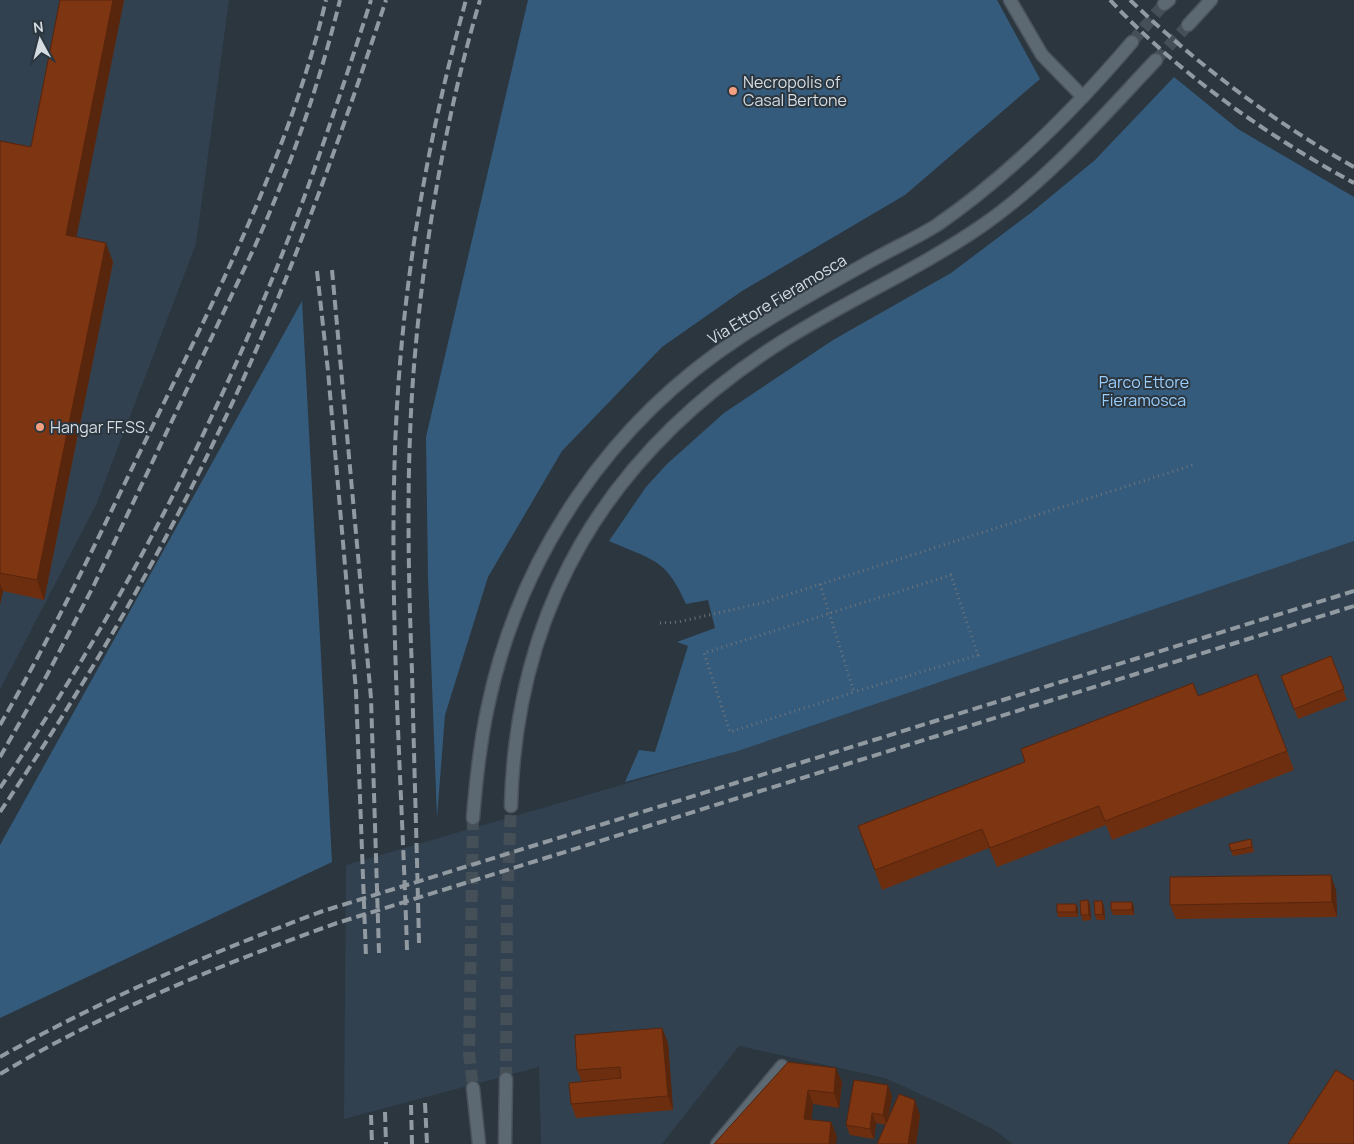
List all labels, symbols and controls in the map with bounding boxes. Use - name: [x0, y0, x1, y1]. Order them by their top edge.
- north arrow: [15, 15, 65, 65]
- text: N: [32, 17, 45, 37]
- place label: Necropolis of Casal Bertone: [743, 71, 847, 111]
- marker: Necropolis of Casal Bertone: [727, 85, 739, 97]
- street label: Via Ettore Fieramosca: [704, 249, 850, 349]
- park label: Parco Ettore Fieramosca: [1099, 371, 1189, 411]
- place label: Hangar FF.SS.: [50, 416, 149, 438]
- marker: Hangar FF.SS.: [34, 421, 46, 433]

